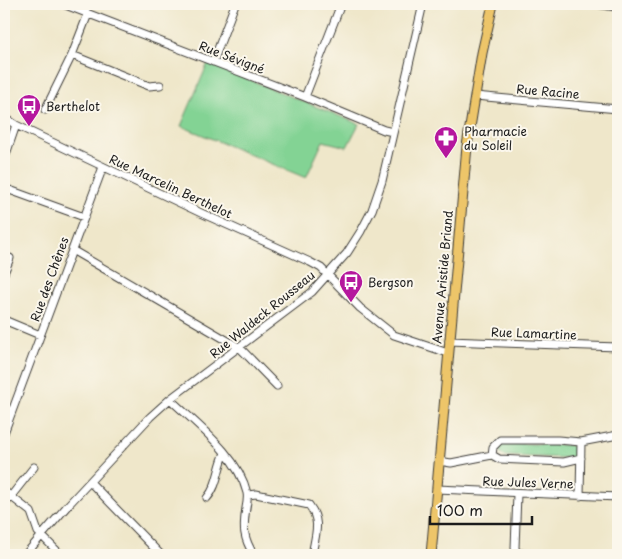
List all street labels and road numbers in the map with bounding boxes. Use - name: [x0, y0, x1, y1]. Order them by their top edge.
- street label: Rue Sévigné: [196, 36, 268, 78]
- street label: Rue Racine: [516, 79, 581, 103]
- street label: Rue Marcelin Berthelot: [107, 150, 236, 222]
- street label: Avenue Aristide Briand: [427, 209, 457, 344]
- street label: Rue des Chênes: [25, 234, 73, 324]
- street label: Rue Waldeck Rousseau: [206, 266, 318, 362]
- street label: Rue Lamartine: [491, 323, 578, 344]
- street label: Rue Jules Verne: [482, 471, 574, 493]

